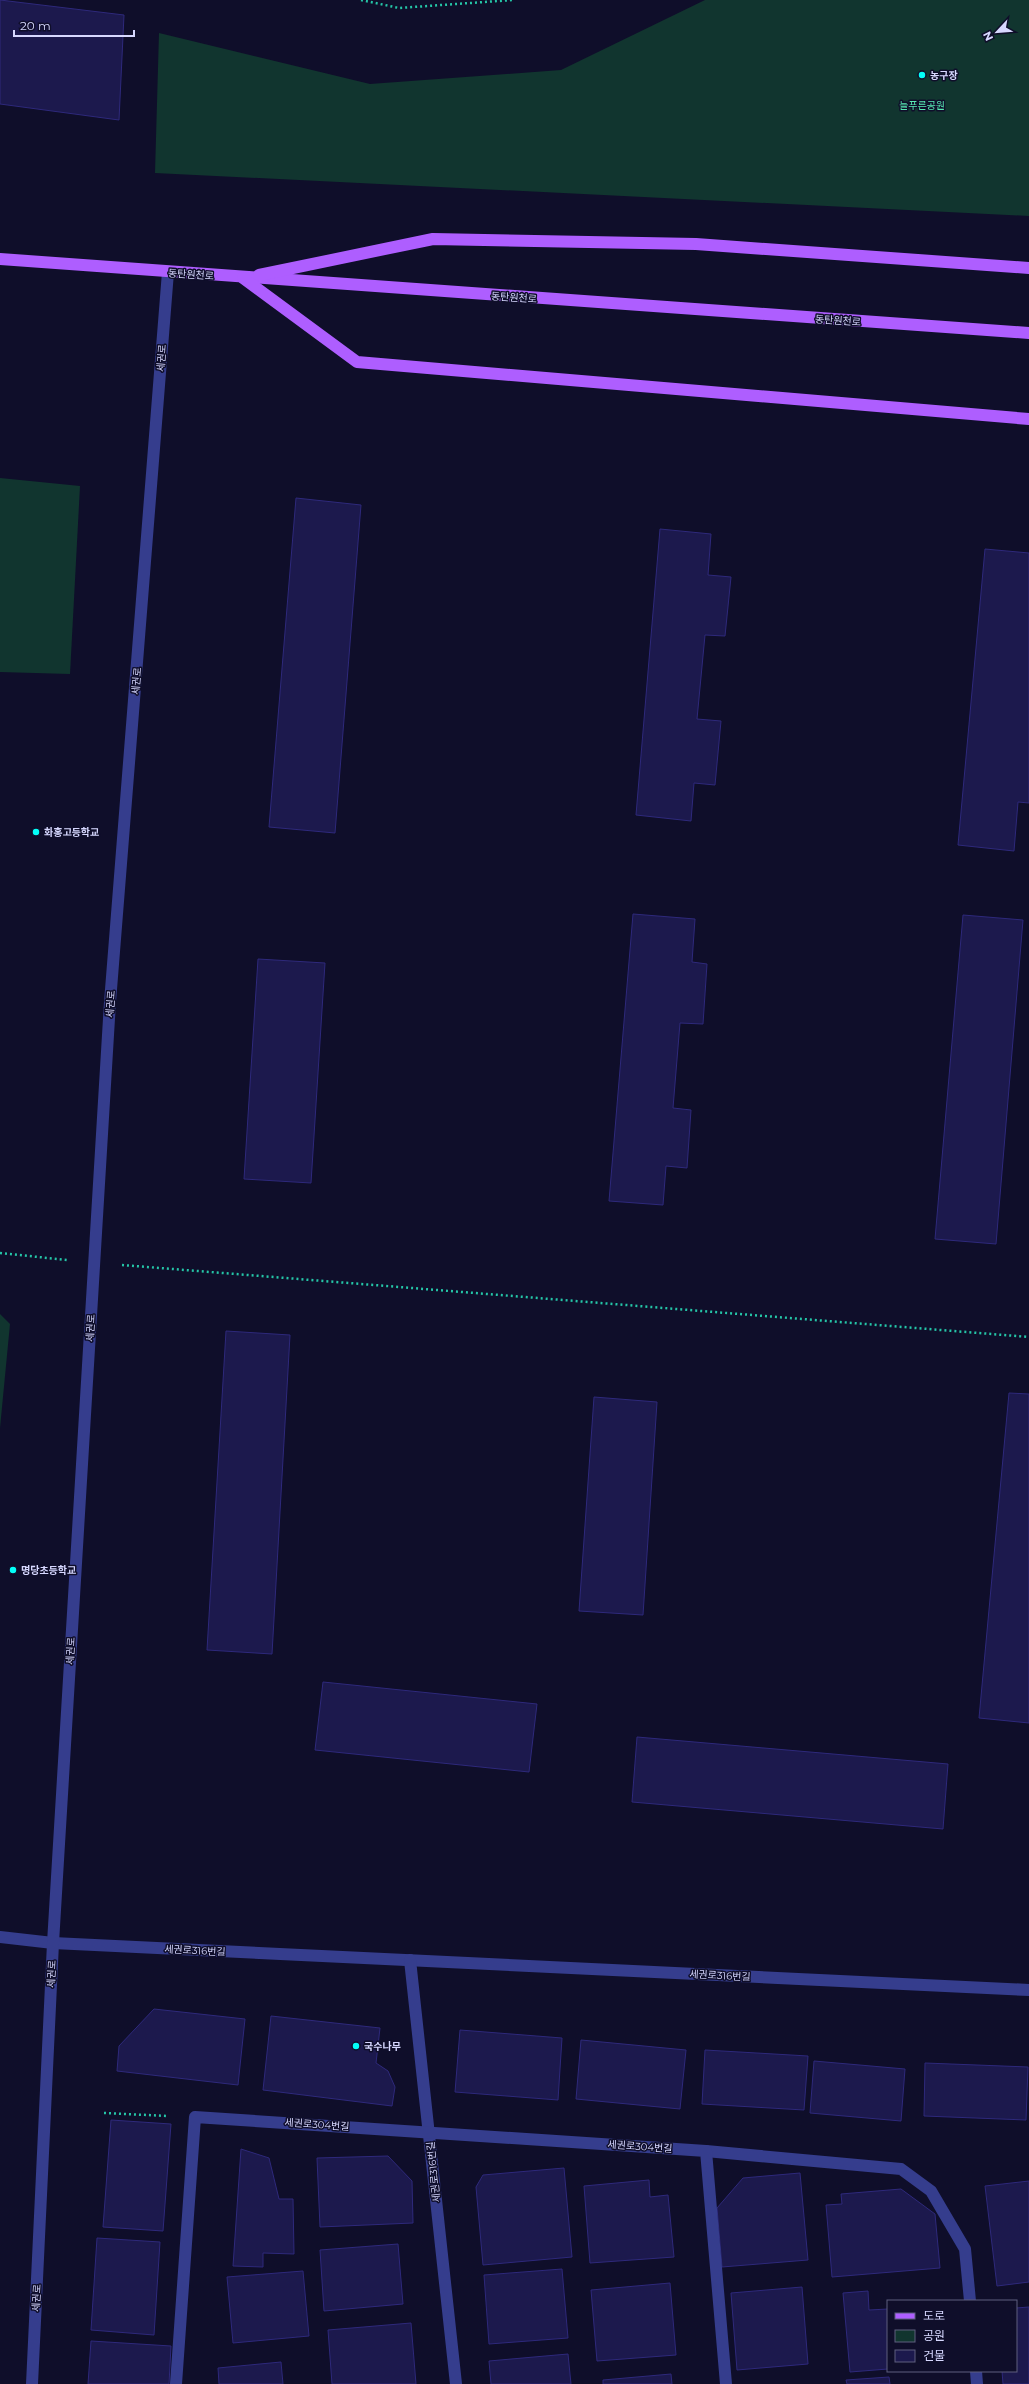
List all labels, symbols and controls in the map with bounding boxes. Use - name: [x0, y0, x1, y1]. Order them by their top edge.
- scale bar: [14, 12, 134, 38]
- north arrow: [977, 12, 1017, 52]
- text: 20 m: [20, 18, 51, 33]
- text: N: [980, 29, 996, 43]
- place label: 농구장: [930, 69, 958, 82]
- marker: 농구장: [917, 70, 927, 80]
- park label: 늘푸른공원: [899, 99, 945, 112]
- street label: 동탄원천로: [168, 266, 214, 283]
- street label: 동탄원천로: [491, 289, 537, 306]
- street label: 동탄원천로: [815, 312, 861, 329]
- street label: 세권로: [154, 344, 169, 372]
- street label: 세권로: [129, 667, 144, 695]
- place label: 화홍고등학교: [44, 826, 99, 839]
- marker: 화홍고등학교: [31, 827, 41, 837]
- street label: 세권로: [103, 990, 118, 1018]
- street label: 세권로: [83, 1314, 98, 1342]
- place label: 명당초등학교: [21, 1564, 76, 1577]
- marker: 명당초등학교: [8, 1565, 18, 1575]
- street label: 세권로: [63, 1637, 78, 1665]
- street label: 세권로316번길: [164, 1942, 226, 1959]
- street label: 세권로: [44, 1960, 59, 1988]
- street label: 세권로316번길: [689, 1967, 751, 1984]
- place label: 국수나무: [364, 2040, 401, 2053]
- marker: 국수나무: [351, 2041, 361, 2051]
- street label: 세권로304번길: [284, 2116, 350, 2133]
- street label: 세권로304번길: [607, 2138, 673, 2155]
- street label: 세권로316번길: [424, 2141, 443, 2203]
- street label: 세권로: [29, 2284, 44, 2312]
- legend: [887, 2300, 1017, 2372]
- text: 도로: [923, 2308, 945, 2323]
- text: 공원: [923, 2328, 945, 2343]
- text: 건물: [923, 2348, 945, 2363]

